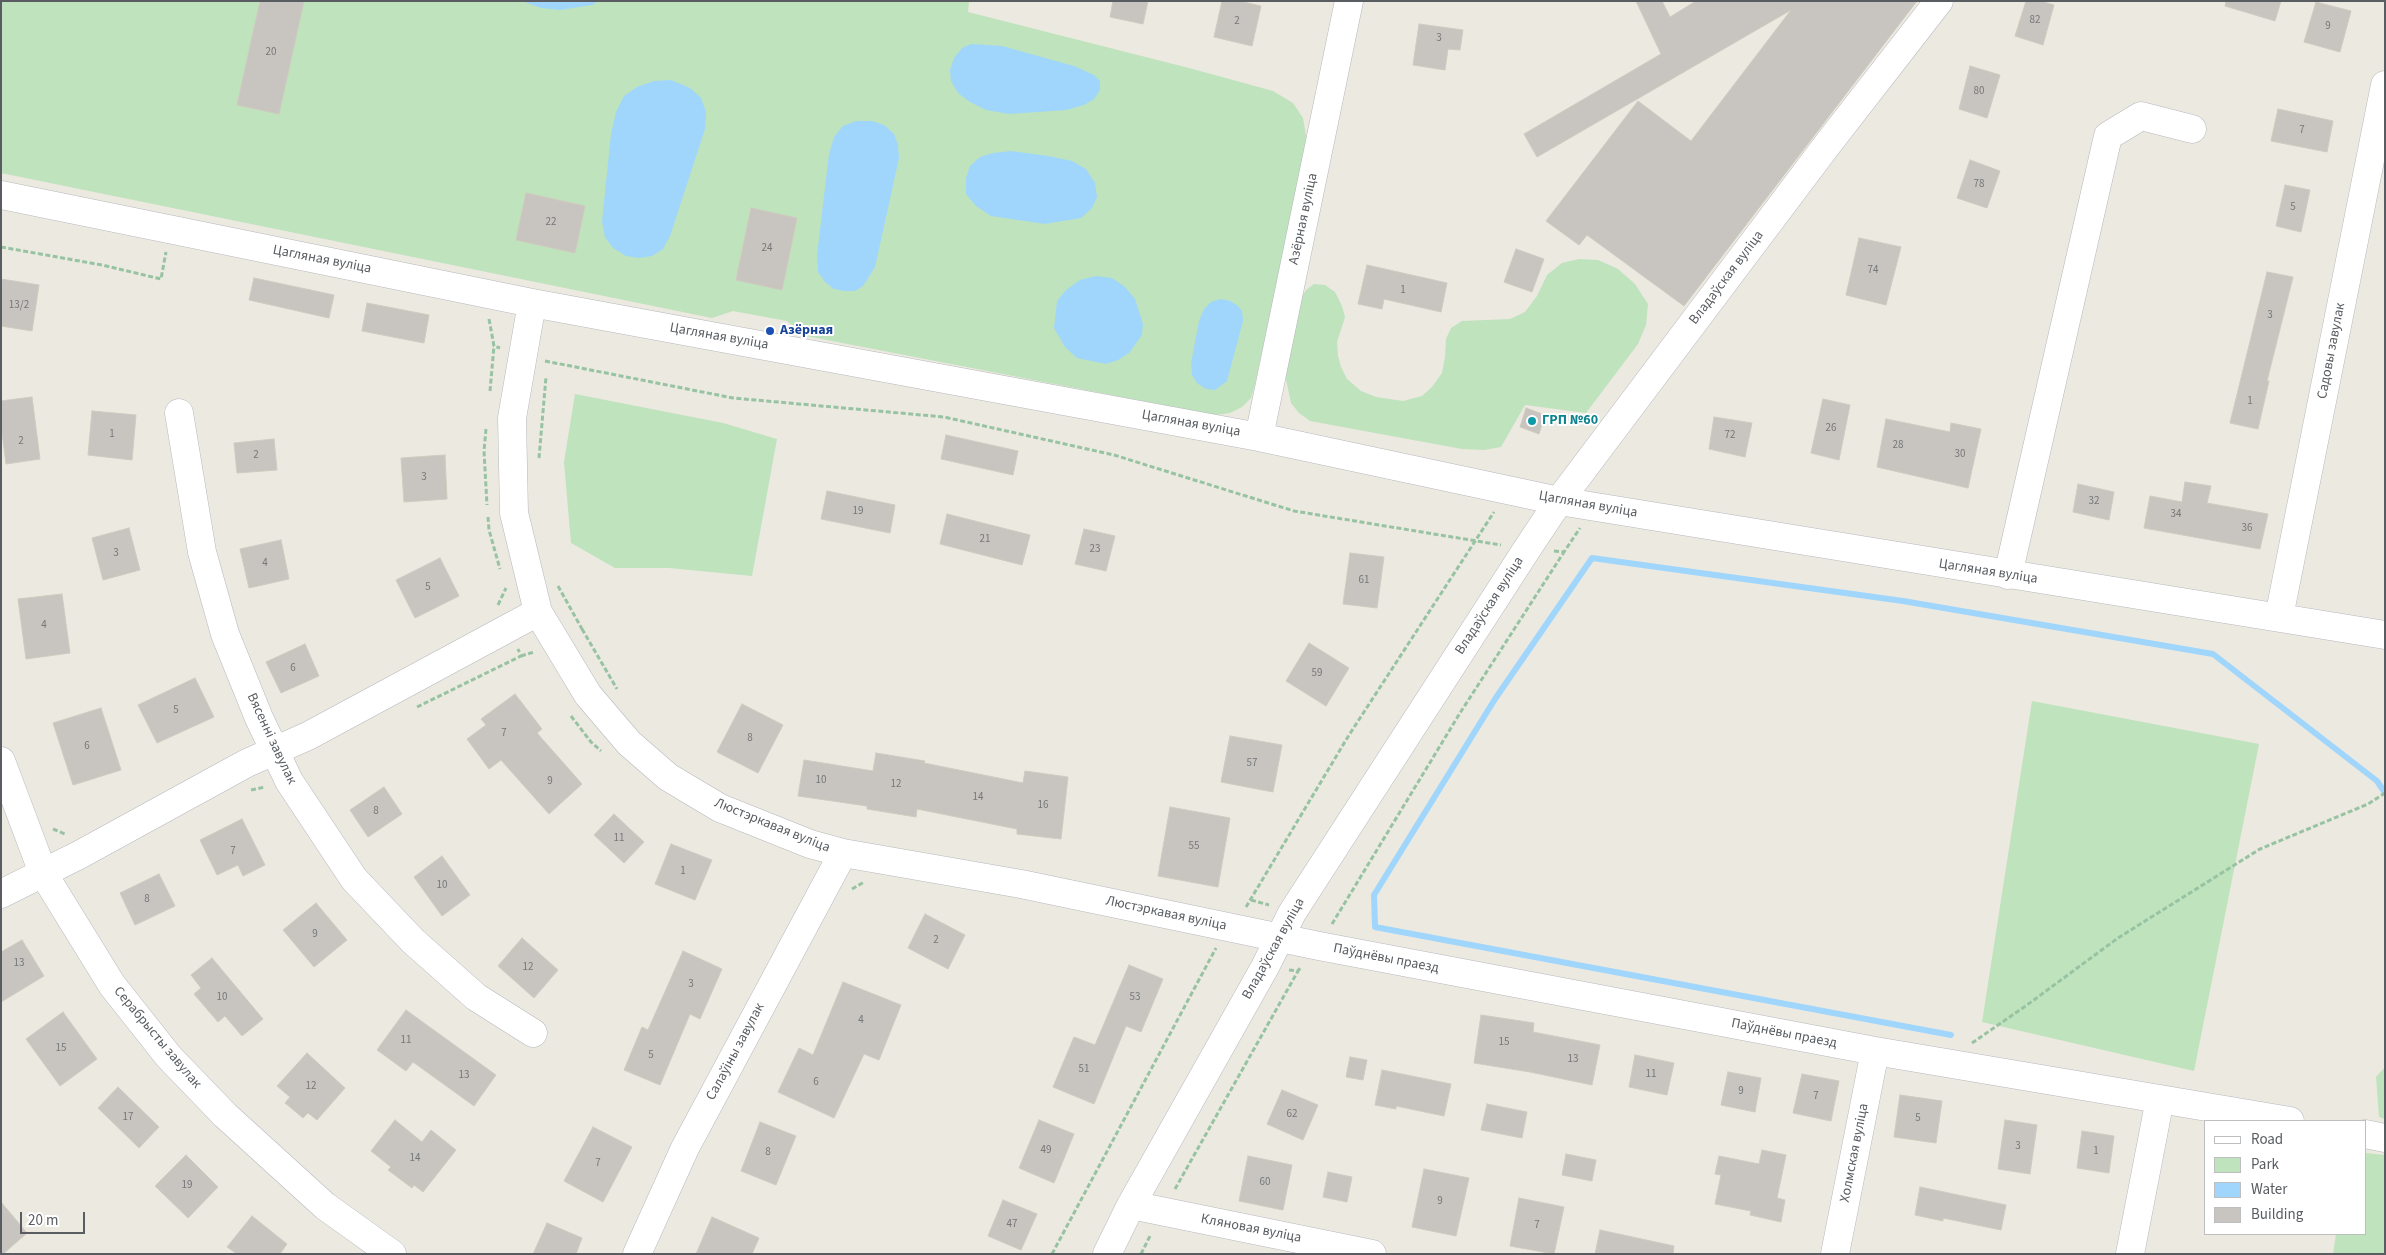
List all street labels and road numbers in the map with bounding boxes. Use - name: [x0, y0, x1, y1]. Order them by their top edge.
- street label: Азёрная вуліца: [1286, 172, 1322, 266]
- street label: Владаўская вуліца: [1686, 228, 1768, 328]
- street label: Цагляная вуліца: [271, 242, 373, 278]
- street label: Садовы завулак: [2314, 301, 2350, 401]
- street label: Цагляная вуліца: [668, 320, 770, 354]
- street label: Цагляная вуліца: [1140, 407, 1242, 441]
- street label: Цагляная вуліца: [1537, 488, 1639, 522]
- street label: Владаўская вуліца: [1452, 554, 1528, 658]
- street label: Цагляная вуліца: [1937, 556, 2039, 588]
- street label: Вясенні завулак: [243, 691, 299, 787]
- street label: Люстэркавая вуліца: [712, 795, 832, 857]
- street label: Люстэркавая вуліца: [1104, 893, 1228, 935]
- street label: Владаўская вуліца: [1239, 895, 1309, 1003]
- street label: Паўднёвы праезд: [1332, 941, 1440, 977]
- street label: Серабрысты завулак: [110, 984, 204, 1092]
- street label: Салаўіны завулак: [703, 1000, 769, 1104]
- street label: Паўднёвы праезд: [1730, 1016, 1838, 1052]
- street label: Холмская вуліца: [1837, 1102, 1873, 1204]
- street label: Кляновая вуліца: [1199, 1211, 1303, 1247]

